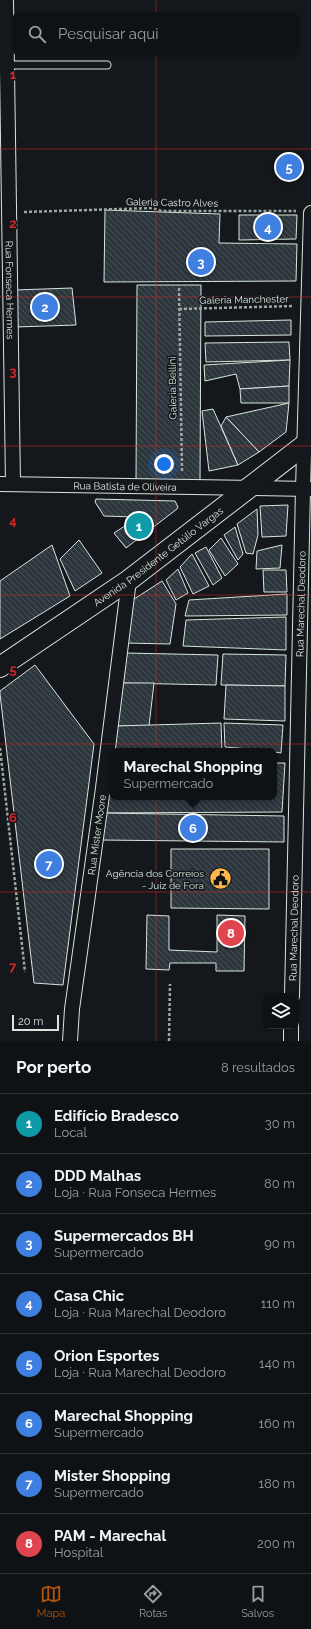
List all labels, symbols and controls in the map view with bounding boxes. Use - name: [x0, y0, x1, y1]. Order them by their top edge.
- search box: [12, 12, 299, 56]
- icon: search: [26, 23, 48, 45]
- text: Pesquisar aqui: [58, 25, 158, 43]
- text: 1: [10, 67, 17, 82]
- pin: 5: [276, 152, 302, 182]
- street label: Galeria Castro Alves: [126, 196, 218, 209]
- pin: 4: [255, 212, 281, 242]
- text: 2: [9, 216, 17, 231]
- street label: Rua Fonseca Hermes: [3, 241, 16, 340]
- pin: 3: [188, 247, 214, 277]
- pin: 2: [32, 292, 58, 322]
- street label: Galeria Manchester: [199, 293, 289, 306]
- street label: Galeria Bellini: [166, 356, 179, 420]
- text: 3: [9, 364, 17, 379]
- your location: [154, 454, 174, 474]
- street label: Rua Batista de Oliveira: [73, 480, 177, 493]
- street label: Avenida Presidente Getúlio Vargas: [91, 505, 225, 608]
- pin: 1: [126, 511, 152, 541]
- text: 4: [9, 513, 17, 528]
- street label: Rua Marechal Deodoro: [294, 551, 308, 657]
- text: 5: [9, 662, 17, 677]
- popup: [109, 748, 277, 800]
- text: Marechal Shopping: [124, 758, 263, 776]
- text: Supermercado: [124, 776, 213, 791]
- street label: Rua Mister Moore: [86, 794, 108, 876]
- text: 6: [9, 810, 17, 825]
- pin: 6: [180, 813, 206, 843]
- pin: 7: [36, 849, 62, 879]
- public building icon: Agência dos Correios - Juiz de Fora: [207, 866, 233, 892]
- place label: Agência dos Correios - Juiz de Fora: [106, 868, 204, 891]
- street label: Rua Marechal Deodoro: [287, 875, 301, 981]
- pin: 8: [218, 918, 244, 948]
- text: 7: [9, 959, 17, 974]
- map controls: [263, 993, 299, 1029]
- button: layers: [263, 993, 299, 1029]
- scale bar: [12, 1013, 59, 1032]
- text: 20 m: [18, 1015, 43, 1028]
- text: Por perto: [16, 1057, 91, 1077]
- text: 8 resultados: [221, 1060, 295, 1075]
- text: Edifício Bradesco: [54, 1107, 179, 1125]
- text: 1: [26, 1116, 32, 1131]
- text: 30 m: [265, 1116, 295, 1131]
- text: Local: [54, 1125, 87, 1140]
- text: DDD Malhas: [54, 1167, 141, 1185]
- text: 2: [25, 1176, 33, 1191]
- text: 80 m: [264, 1176, 295, 1191]
- text: Loja · Rua Fonseca Hermes: [54, 1185, 216, 1200]
- text: Supermercados BH: [54, 1227, 194, 1245]
- text: 3: [25, 1236, 33, 1251]
- text: 90 m: [264, 1236, 295, 1251]
- text: Supermercado: [54, 1245, 144, 1260]
- text: Casa Chic: [54, 1287, 124, 1305]
- text: 4: [25, 1296, 33, 1311]
- text: 110 m: [261, 1296, 295, 1311]
- text: Loja · Rua Marechal Deodoro: [54, 1305, 226, 1320]
- text: Orion Esportes: [54, 1347, 160, 1365]
- text: 5: [25, 1356, 33, 1371]
- text: 140 m: [259, 1356, 295, 1371]
- text: Loja · Rua Marechal Deodoro: [54, 1365, 226, 1380]
- text: Marechal Shopping: [54, 1407, 193, 1425]
- text: 6: [25, 1416, 33, 1431]
- text: 160 m: [258, 1416, 295, 1431]
- text: Supermercado: [54, 1425, 144, 1440]
- text: Mister Shopping: [54, 1467, 171, 1485]
- text: 7: [25, 1476, 33, 1491]
- text: 180 m: [259, 1476, 295, 1491]
- text: Supermercado: [54, 1485, 144, 1500]
- text: PAM - Marechal: [54, 1527, 166, 1545]
- text: 8: [25, 1536, 33, 1551]
- text: 200 m: [257, 1536, 295, 1551]
- text: Hospital: [54, 1545, 103, 1560]
- tab: Mapa: [37, 1583, 65, 1620]
- tab: Rotas: [139, 1583, 167, 1620]
- tab: Salvos: [241, 1583, 274, 1620]

